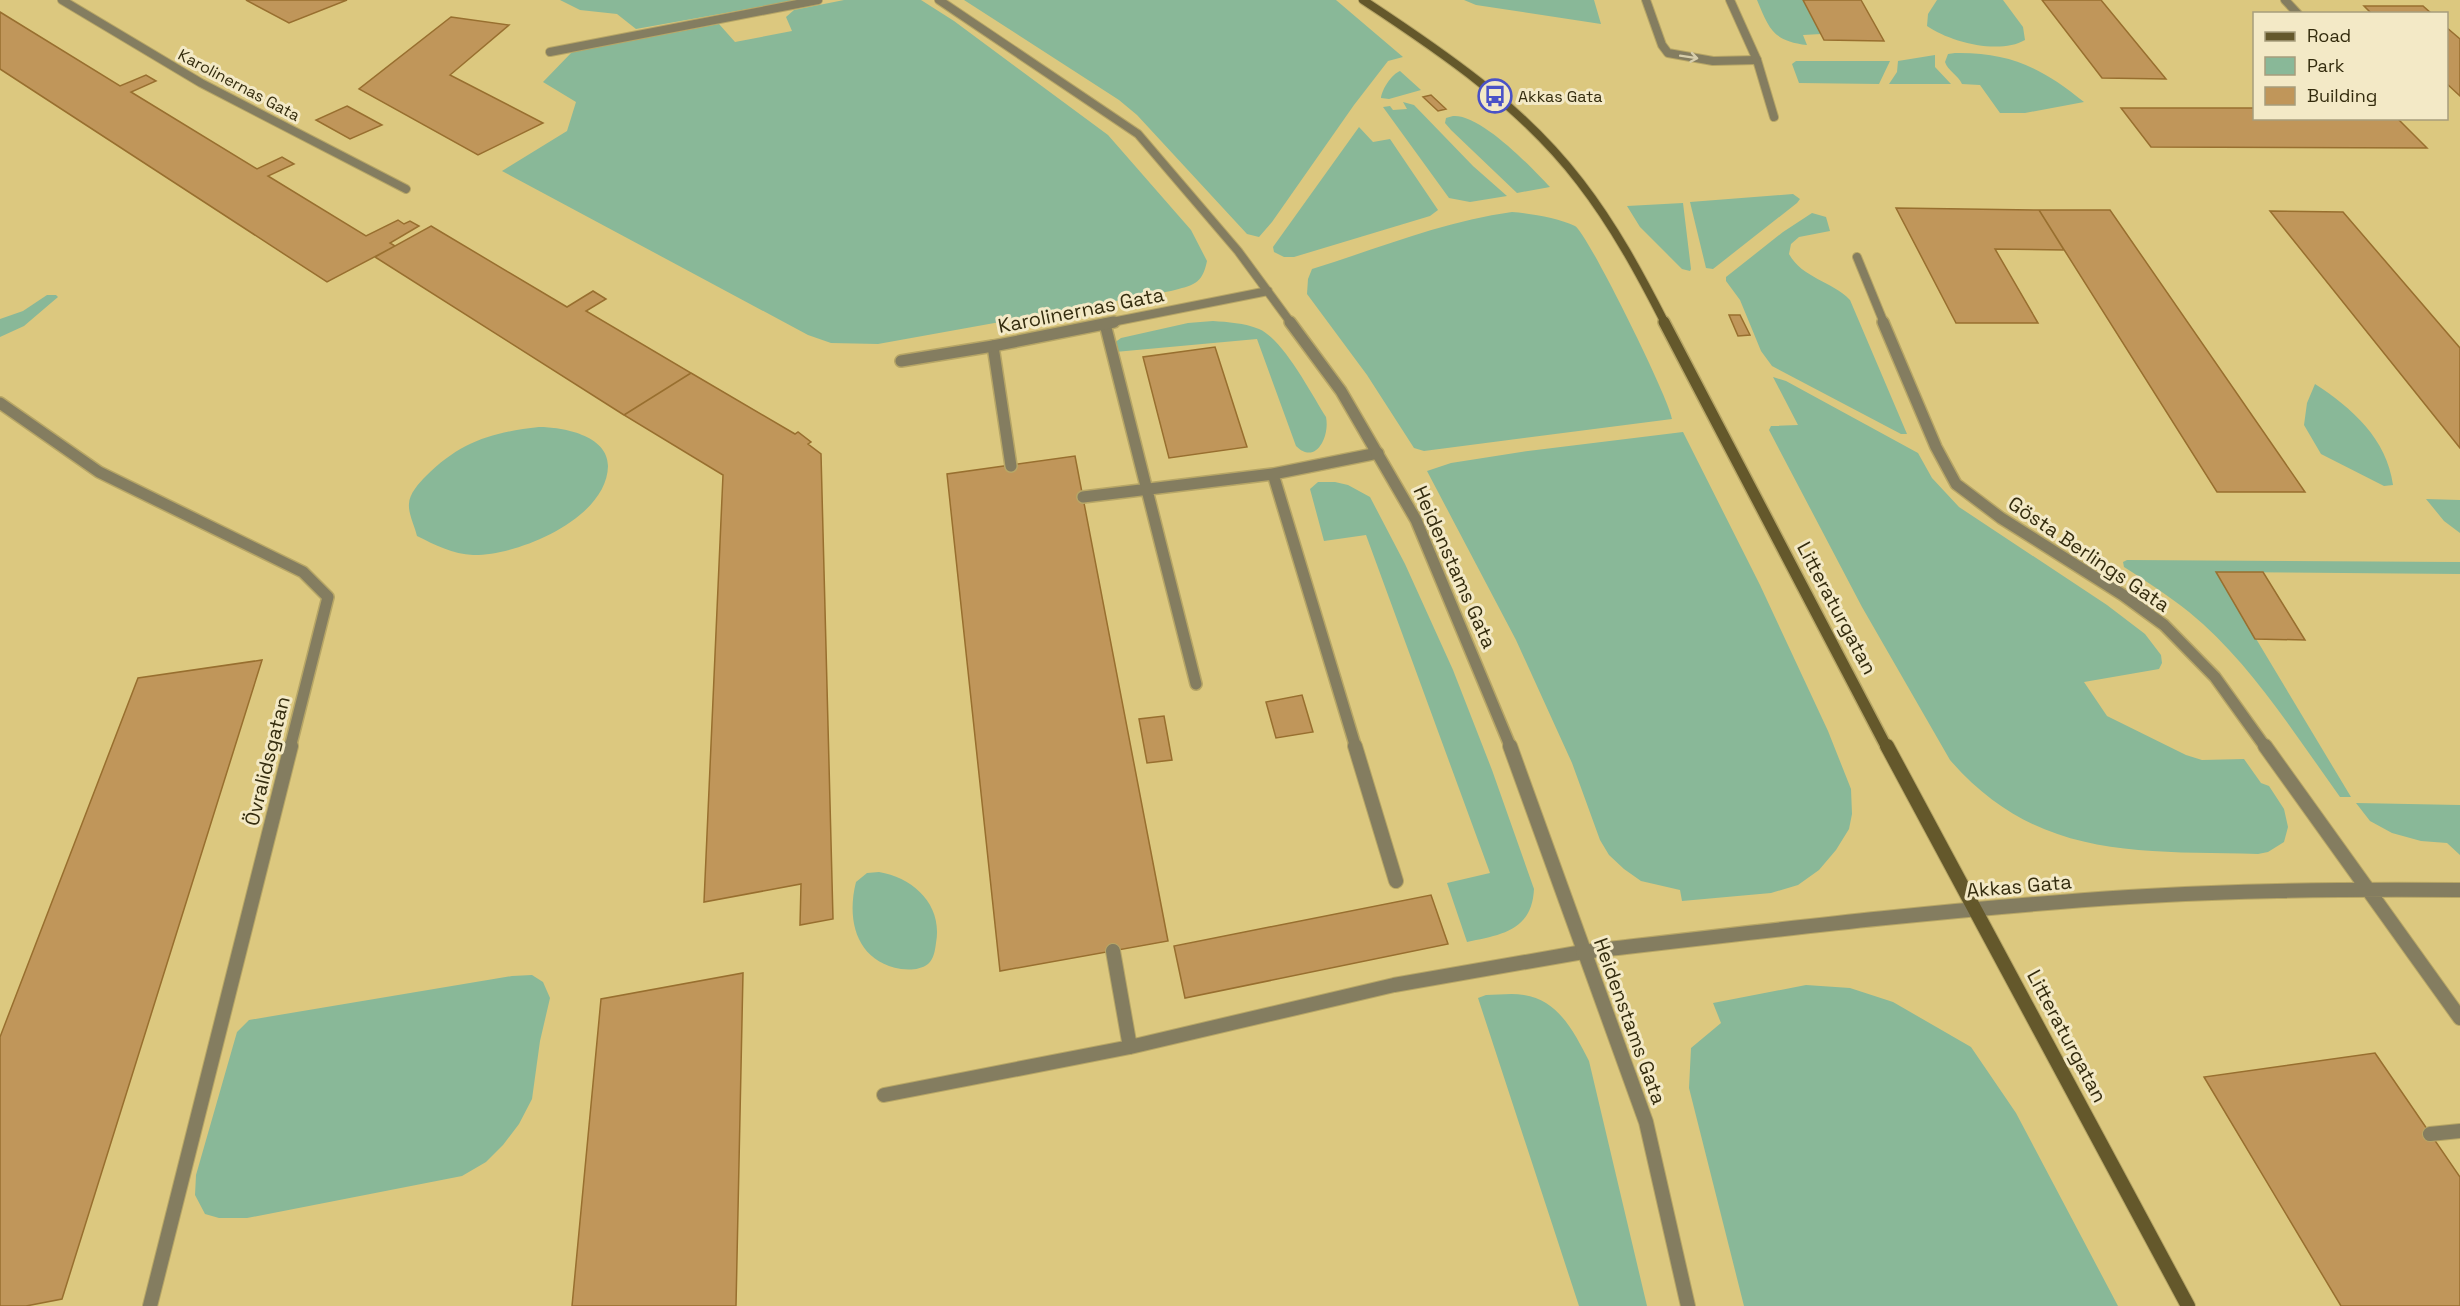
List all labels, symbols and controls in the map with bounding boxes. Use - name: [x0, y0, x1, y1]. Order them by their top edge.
- legend: [2253, 12, 2448, 120]
- text: Road: [2307, 24, 2351, 47]
- street label: Karolinernas Gata: [174, 44, 304, 126]
- one-way arrow: [1679, 52, 1698, 63]
- text: Park: [2307, 54, 2345, 77]
- bus stop icon: Akkas Gata: [1477, 78, 1513, 114]
- text: Building: [2307, 84, 2377, 107]
- place label: Akkas Gata: [1518, 86, 1603, 107]
- street label: Karolinernas Gata: [996, 281, 1166, 339]
- street label: Heidenstams Gata: [1407, 482, 1503, 652]
- street label: Gösta Berlings Gata: [2003, 490, 2175, 618]
- street label: Litteraturgatan: [1791, 537, 1883, 679]
- street label: Övralidsgatan: [238, 693, 296, 829]
- street label: Akkas Gata: [1965, 868, 2073, 904]
- street label: Heidenstams Gata: [1588, 934, 1672, 1108]
- street label: Litteraturgatan: [2021, 965, 2113, 1107]

